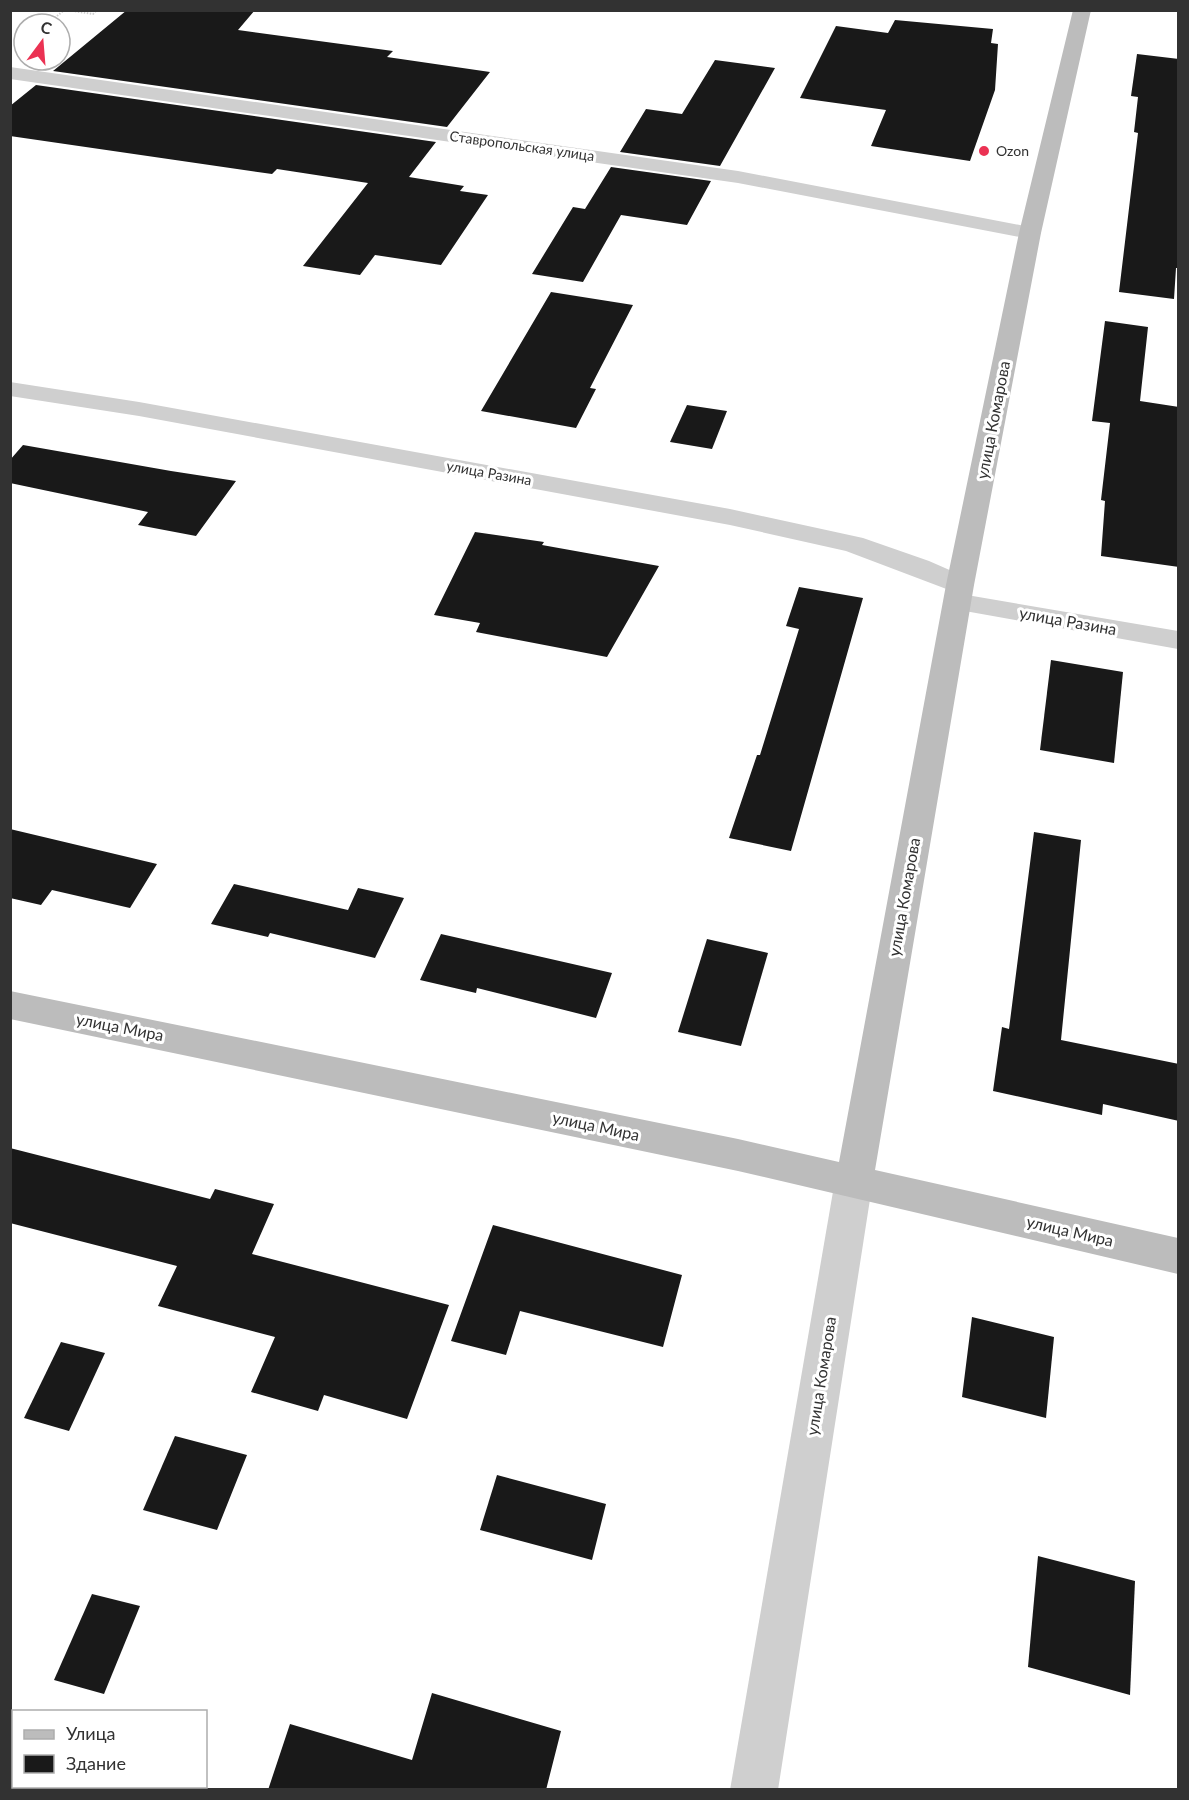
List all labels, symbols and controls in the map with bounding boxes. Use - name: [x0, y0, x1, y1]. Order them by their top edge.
- north arrow: [12, 12, 72, 72]
- text: С: [39, 17, 54, 38]
- street label: Ставропольская улица: [449, 127, 596, 164]
- place label: Ozon: [996, 142, 1029, 159]
- marker: Ozon: [977, 144, 991, 158]
- street label: улица Комарова: [972, 359, 1013, 481]
- street label: улица Разина: [445, 457, 533, 488]
- street label: улица Разина: [1018, 603, 1118, 638]
- street label: улица Комарова: [884, 836, 923, 958]
- street label: улица Мира: [75, 1009, 165, 1044]
- street label: улица Мира: [551, 1107, 641, 1144]
- street label: улица Мира: [1025, 1211, 1115, 1250]
- street label: улица Комарова: [802, 1315, 839, 1437]
- legend: [12, 1710, 207, 1788]
- text: Улица: [66, 1722, 116, 1744]
- text: Здание: [66, 1752, 126, 1774]

